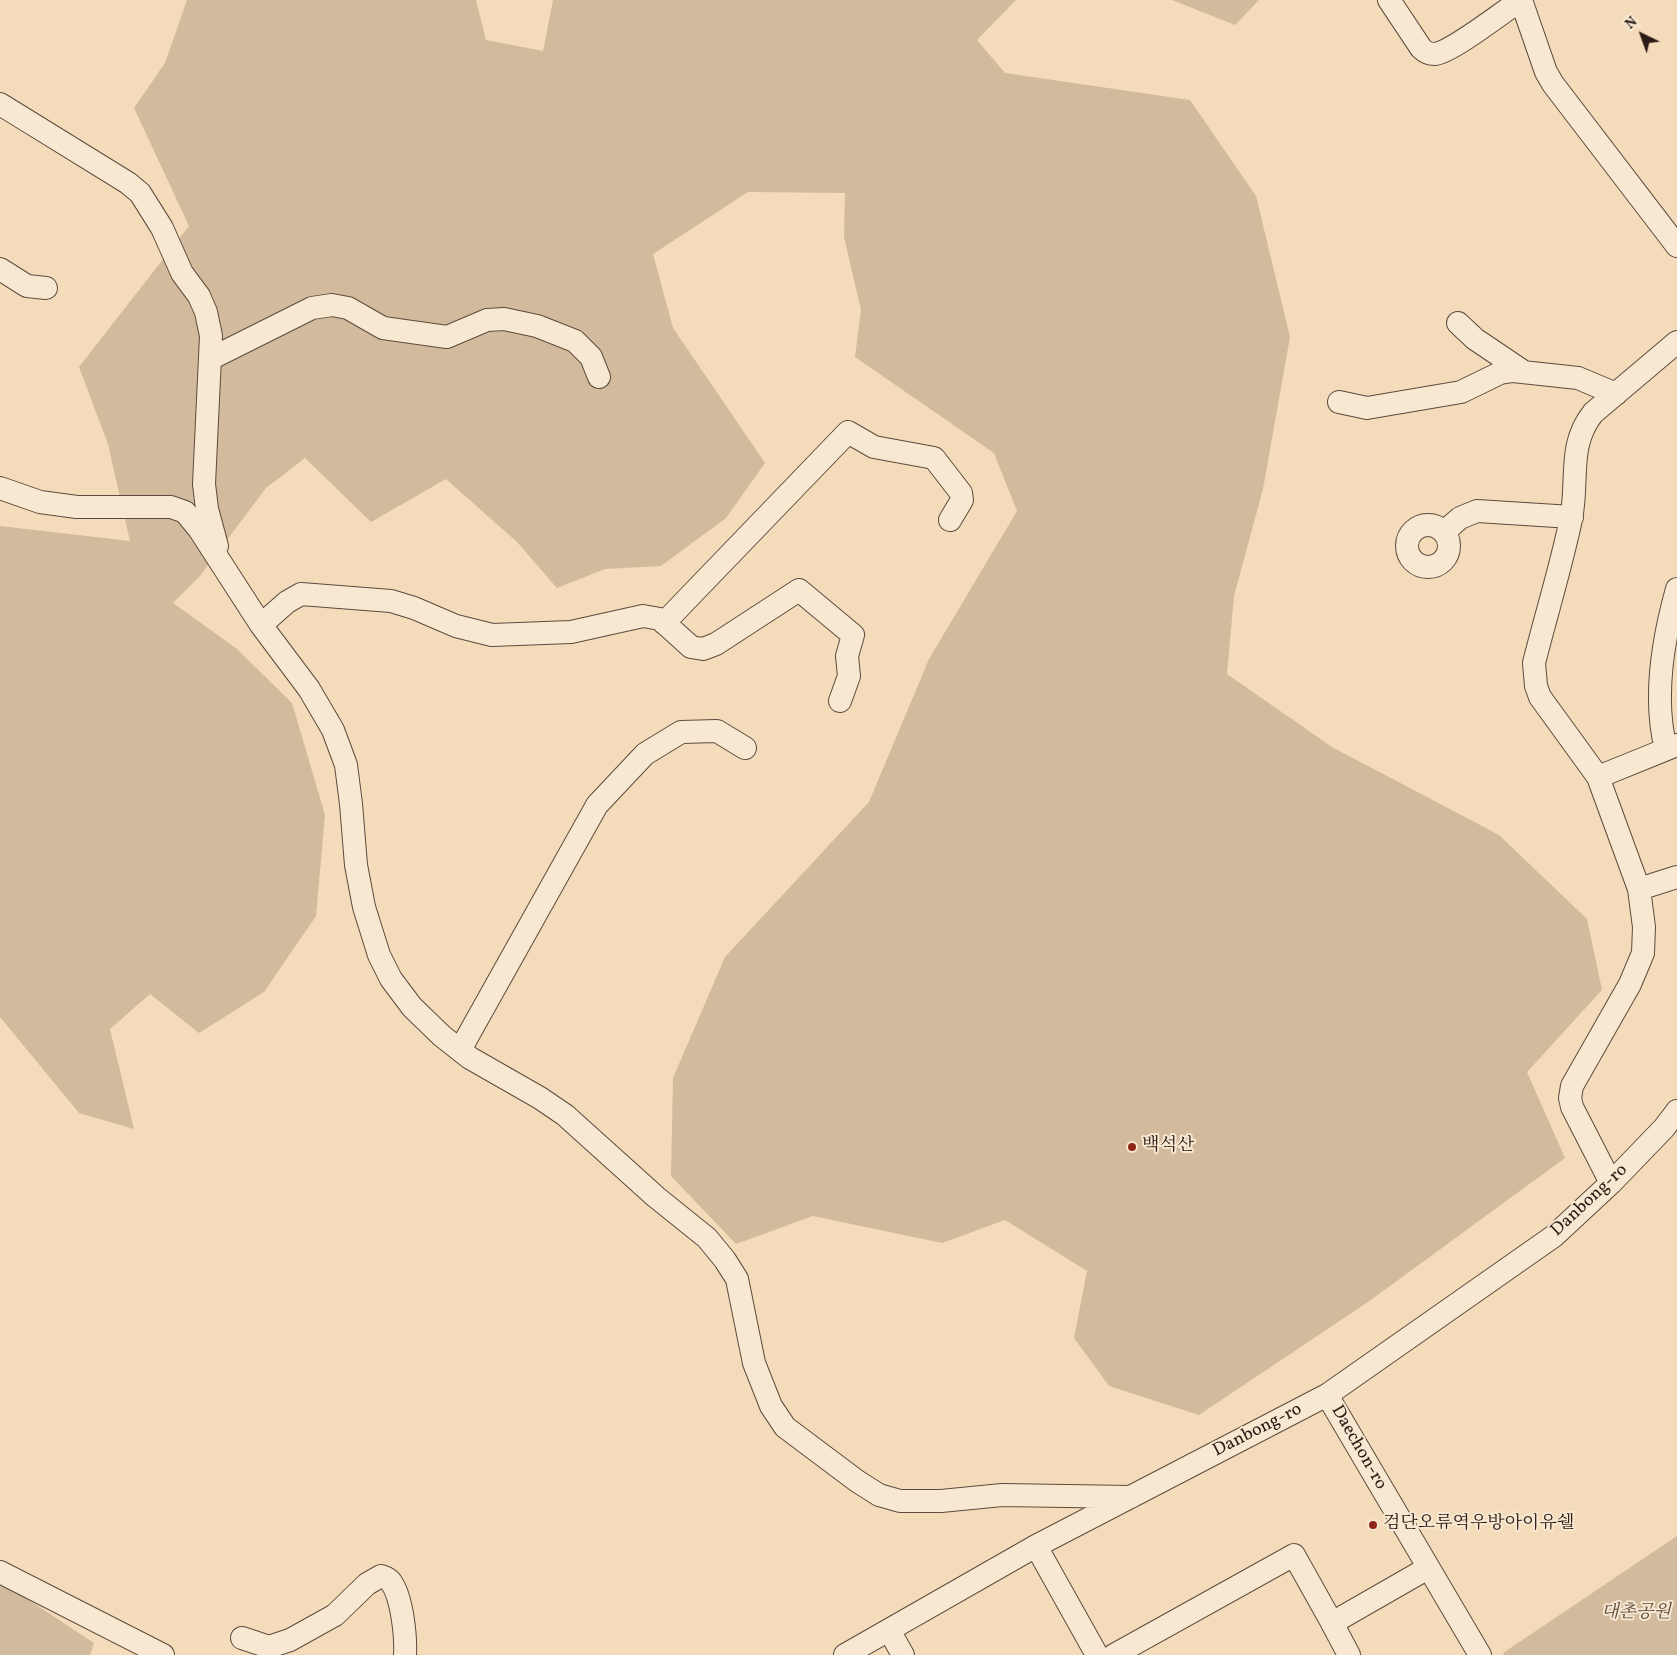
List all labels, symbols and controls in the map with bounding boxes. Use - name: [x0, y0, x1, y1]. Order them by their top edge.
- north arrow: [1617, 10, 1667, 60]
- text: N: [1621, 13, 1642, 34]
- place label: 백석산: [1142, 1136, 1194, 1158]
- marker: 백석산: [1126, 1141, 1138, 1153]
- street label: Danbong-ro: [1547, 1160, 1633, 1242]
- street label: Danbong-ro: [1210, 1399, 1306, 1463]
- street label: Daechon-ro: [1325, 1402, 1391, 1494]
- place label: 검단오류역우방아이유쉘: [1383, 1514, 1574, 1536]
- marker: 검단오류역우방아이유쉘: [1367, 1519, 1379, 1531]
- park label: 대촌공원: [1601, 1603, 1671, 1625]

